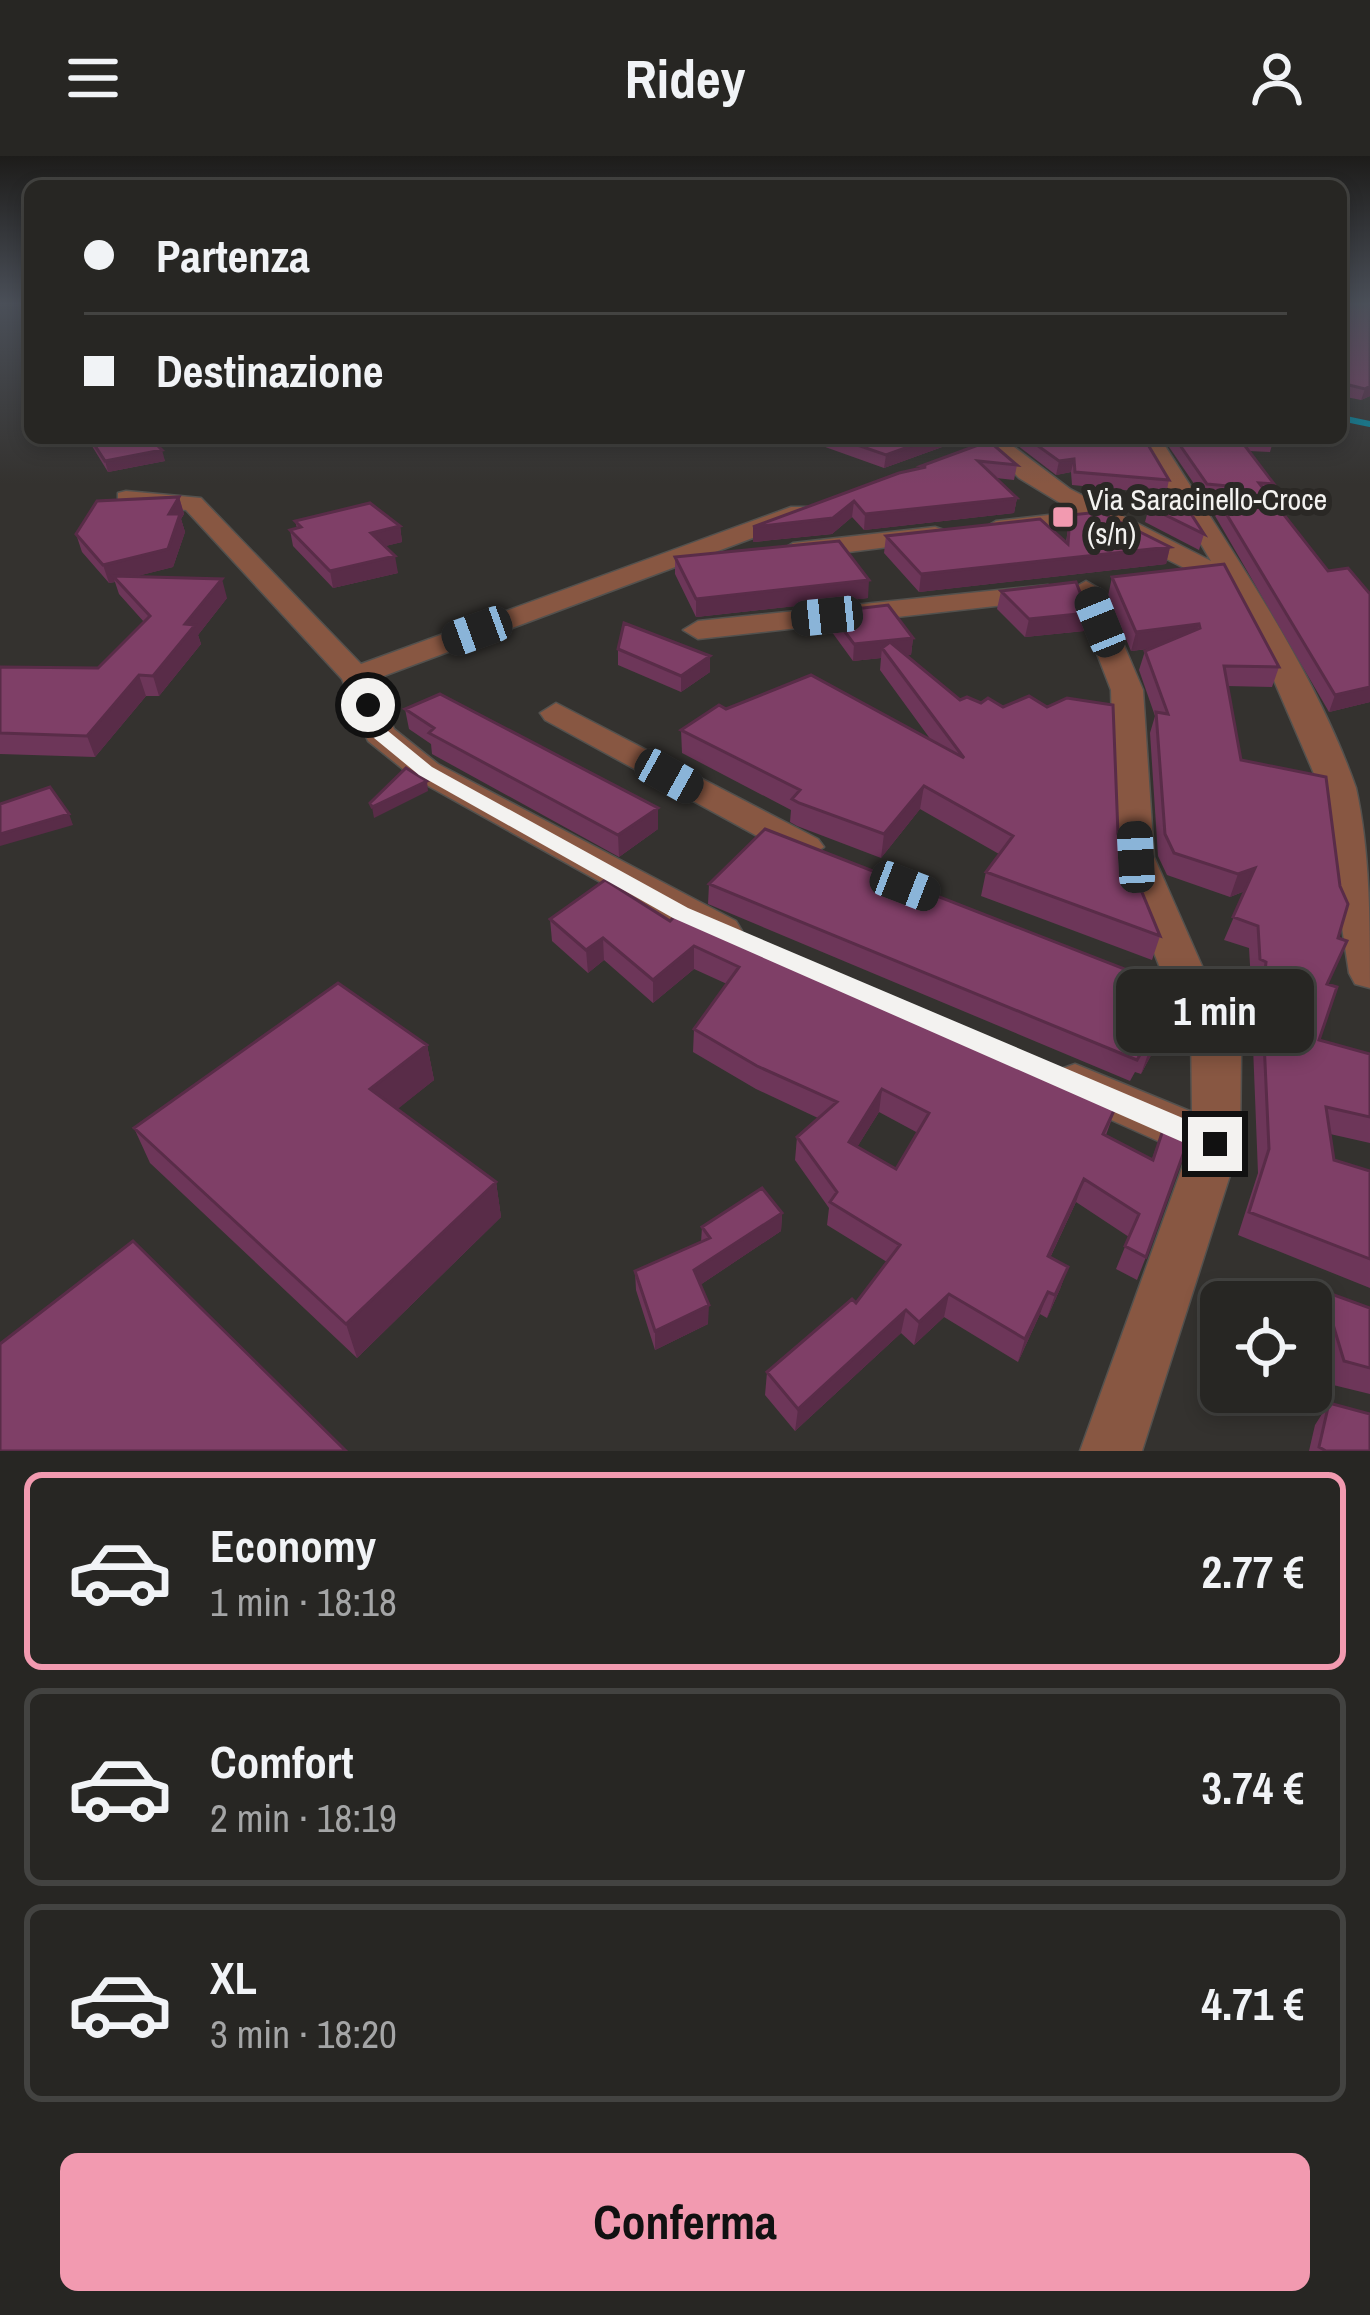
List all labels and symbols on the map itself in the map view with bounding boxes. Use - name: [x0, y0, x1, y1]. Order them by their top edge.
- place label: Via Saracinello-Croce (s/n): [1087, 479, 1327, 553]
- marker: Via Saracinello-Croce (s/n): [1050, 504, 1076, 530]
- car: [1070, 582, 1130, 662]
- car: [789, 594, 865, 638]
- car: [437, 602, 517, 660]
- route start: [341, 678, 395, 732]
- car: [629, 743, 709, 809]
- car: [1116, 820, 1156, 894]
- car: [865, 856, 945, 916]
- callout: 1 min: [1116, 970, 1314, 1054]
- route end: [1188, 1117, 1242, 1171]

